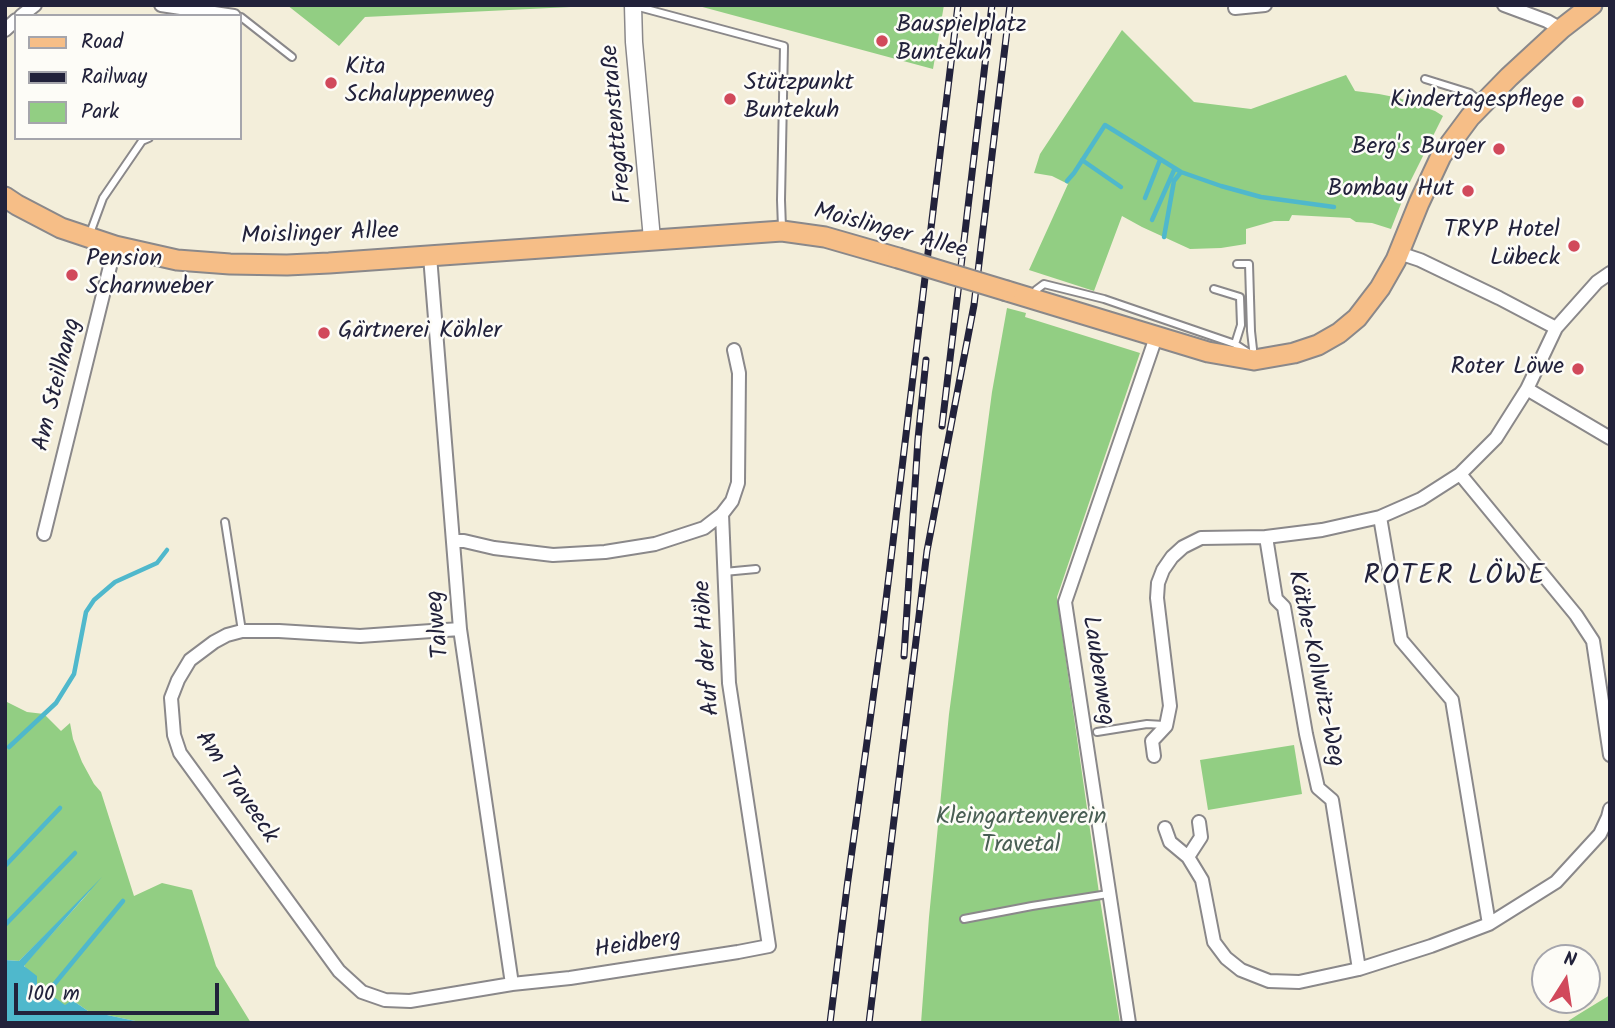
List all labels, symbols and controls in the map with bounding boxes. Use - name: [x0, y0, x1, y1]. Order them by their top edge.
- place label: Bauspielplatz Buntekuh: [896, 13, 1027, 69]
- legend: [14, 14, 242, 140]
- text: Road: [81, 26, 123, 59]
- marker: Bauspielplatz Buntekuh: [874, 33, 890, 49]
- street label: Fregattenstraße: [598, 43, 640, 205]
- place label: Kita Schaluppenweg: [345, 55, 495, 111]
- text: Railway: [81, 61, 147, 94]
- place label: Stützpunkt Buntekuh: [744, 71, 854, 127]
- marker: Kita Schaluppenweg: [323, 75, 339, 91]
- place label: Kindertagespflege: [1390, 88, 1564, 116]
- marker: Stützpunkt Buntekuh: [722, 91, 738, 107]
- marker: Kindertagespflege: [1570, 94, 1586, 110]
- text: Park: [81, 96, 119, 129]
- place label: Berg's Burger: [1351, 135, 1485, 163]
- marker: Berg's Burger: [1491, 141, 1507, 157]
- place label: Bombay Hut: [1327, 177, 1454, 205]
- marker: Bombay Hut: [1460, 183, 1476, 199]
- street label: Moislinger Allee: [810, 199, 970, 267]
- place label: TRYP Hotel Lübeck: [1444, 218, 1560, 274]
- street label: Moislinger Allee: [241, 219, 399, 253]
- marker: TRYP Hotel Lübeck: [1566, 238, 1582, 254]
- place label: Pension Scharnweber: [86, 247, 213, 303]
- marker: Pension Scharnweber: [64, 267, 80, 283]
- street label: Am Steilhang: [29, 316, 89, 454]
- place label: Gärtnerei Köhler: [338, 319, 501, 347]
- marker: Gärtnerei Köhler: [316, 325, 332, 341]
- place label: Roter Löwe: [1451, 355, 1564, 383]
- marker: Roter Löwe: [1570, 361, 1586, 377]
- district label: ROTER LÖWE: [1365, 561, 1545, 595]
- street label: Käthe-Kollwitz-Weg: [1279, 568, 1349, 770]
- street label: Auf der Höhe: [690, 579, 728, 717]
- street label: Talweg: [422, 589, 458, 659]
- street label: Laubenweg: [1073, 614, 1119, 728]
- street label: Am Traveeck: [187, 726, 283, 850]
- park label: Kleingartenverein Travetal: [935, 805, 1107, 861]
- street label: Heidberg: [593, 925, 683, 967]
- north arrow: [1531, 944, 1601, 1014]
- text: N: [1561, 944, 1579, 976]
- scale bar: [18, 968, 222, 1012]
- text: 100 m: [27, 978, 80, 1011]

